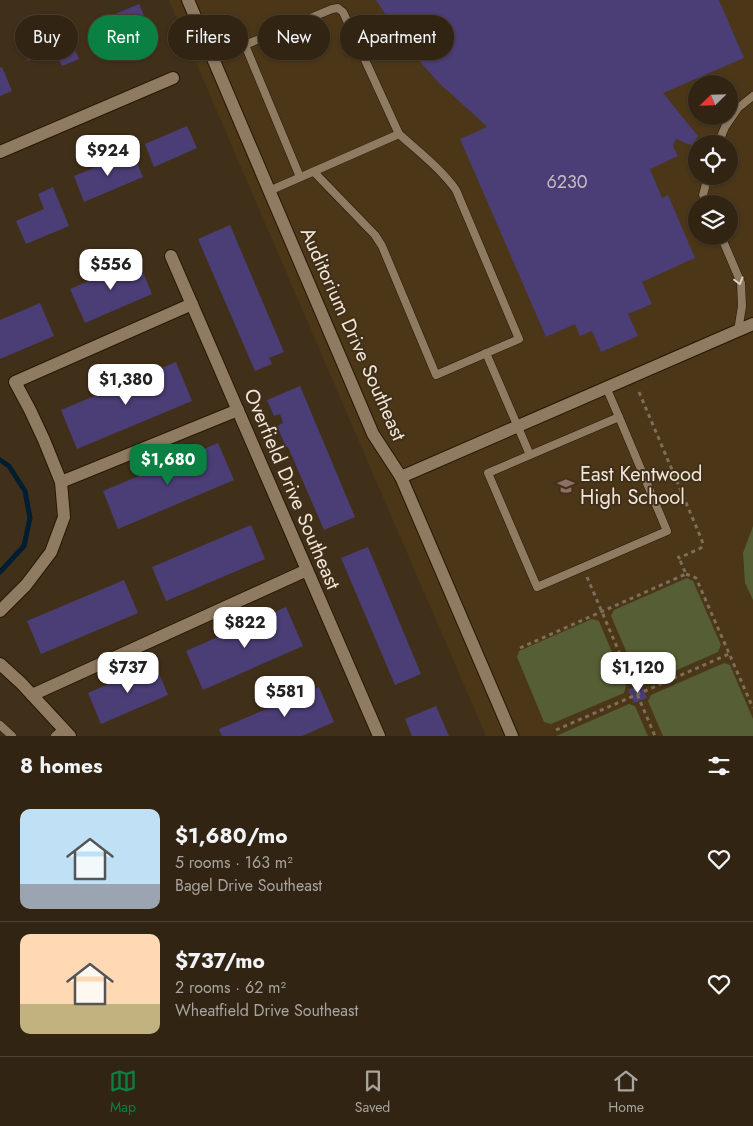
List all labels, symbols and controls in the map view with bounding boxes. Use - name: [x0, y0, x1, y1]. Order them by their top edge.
- chip: Buy: [15, 15, 78, 60]
- chip: Rent: [88, 15, 158, 60]
- chip: Filters: [168, 15, 248, 60]
- chip: New: [258, 15, 330, 60]
- chip: Apartment: [340, 15, 454, 60]
- north arrow: [688, 75, 738, 125]
- map controls: [688, 75, 738, 245]
- pin: $924: [78, 134, 138, 177]
- button: locate: [688, 135, 738, 185]
- text: $924: [87, 139, 129, 162]
- house number: 6230: [546, 169, 588, 195]
- button: layers: [688, 195, 738, 245]
- street label: Auditorium Drive Southeast: [293, 223, 413, 445]
- pin: $556: [81, 248, 141, 291]
- text: $556: [90, 253, 132, 276]
- one-way arrow: [734, 277, 744, 285]
- pin: $1,380: [85, 364, 167, 406]
- text: $1,380: [99, 368, 153, 391]
- street label: Overfield Drive Southeast: [236, 384, 348, 594]
- pin: $1,680: [127, 444, 209, 486]
- text: $1,680: [141, 448, 195, 471]
- place label: East Kentwood High School: [580, 460, 702, 512]
- school or university icon: East Kentwood High School: [556, 476, 576, 496]
- pin: $822: [215, 606, 275, 649]
- text: $822: [225, 611, 265, 634]
- pin: $737: [98, 652, 158, 694]
- pin: $1,120: [597, 652, 679, 694]
- text: $737: [109, 656, 147, 679]
- text: $1,120: [612, 656, 664, 679]
- pin: $581: [255, 676, 315, 718]
- text: $581: [266, 680, 304, 703]
- text: 8 homes: [20, 751, 103, 781]
- icon: filters: [705, 752, 733, 780]
- text: $1,680/mo: [175, 821, 288, 851]
- icon: home: [60, 829, 120, 889]
- icon: heart: [705, 845, 733, 873]
- text: 5 rooms · 163 m²: [175, 851, 293, 874]
- text: Bagel Drive Southeast: [175, 874, 322, 897]
- text: $737/mo: [175, 946, 265, 976]
- icon: home: [60, 954, 120, 1014]
- icon: heart: [705, 970, 733, 998]
- text: 2 rooms · 62 m²: [175, 976, 286, 999]
- text: Wheatfield Drive Southeast: [175, 999, 358, 1022]
- tab: Map: [109, 1067, 137, 1117]
- tab: Saved: [355, 1067, 390, 1117]
- tab: Home: [608, 1067, 644, 1117]

